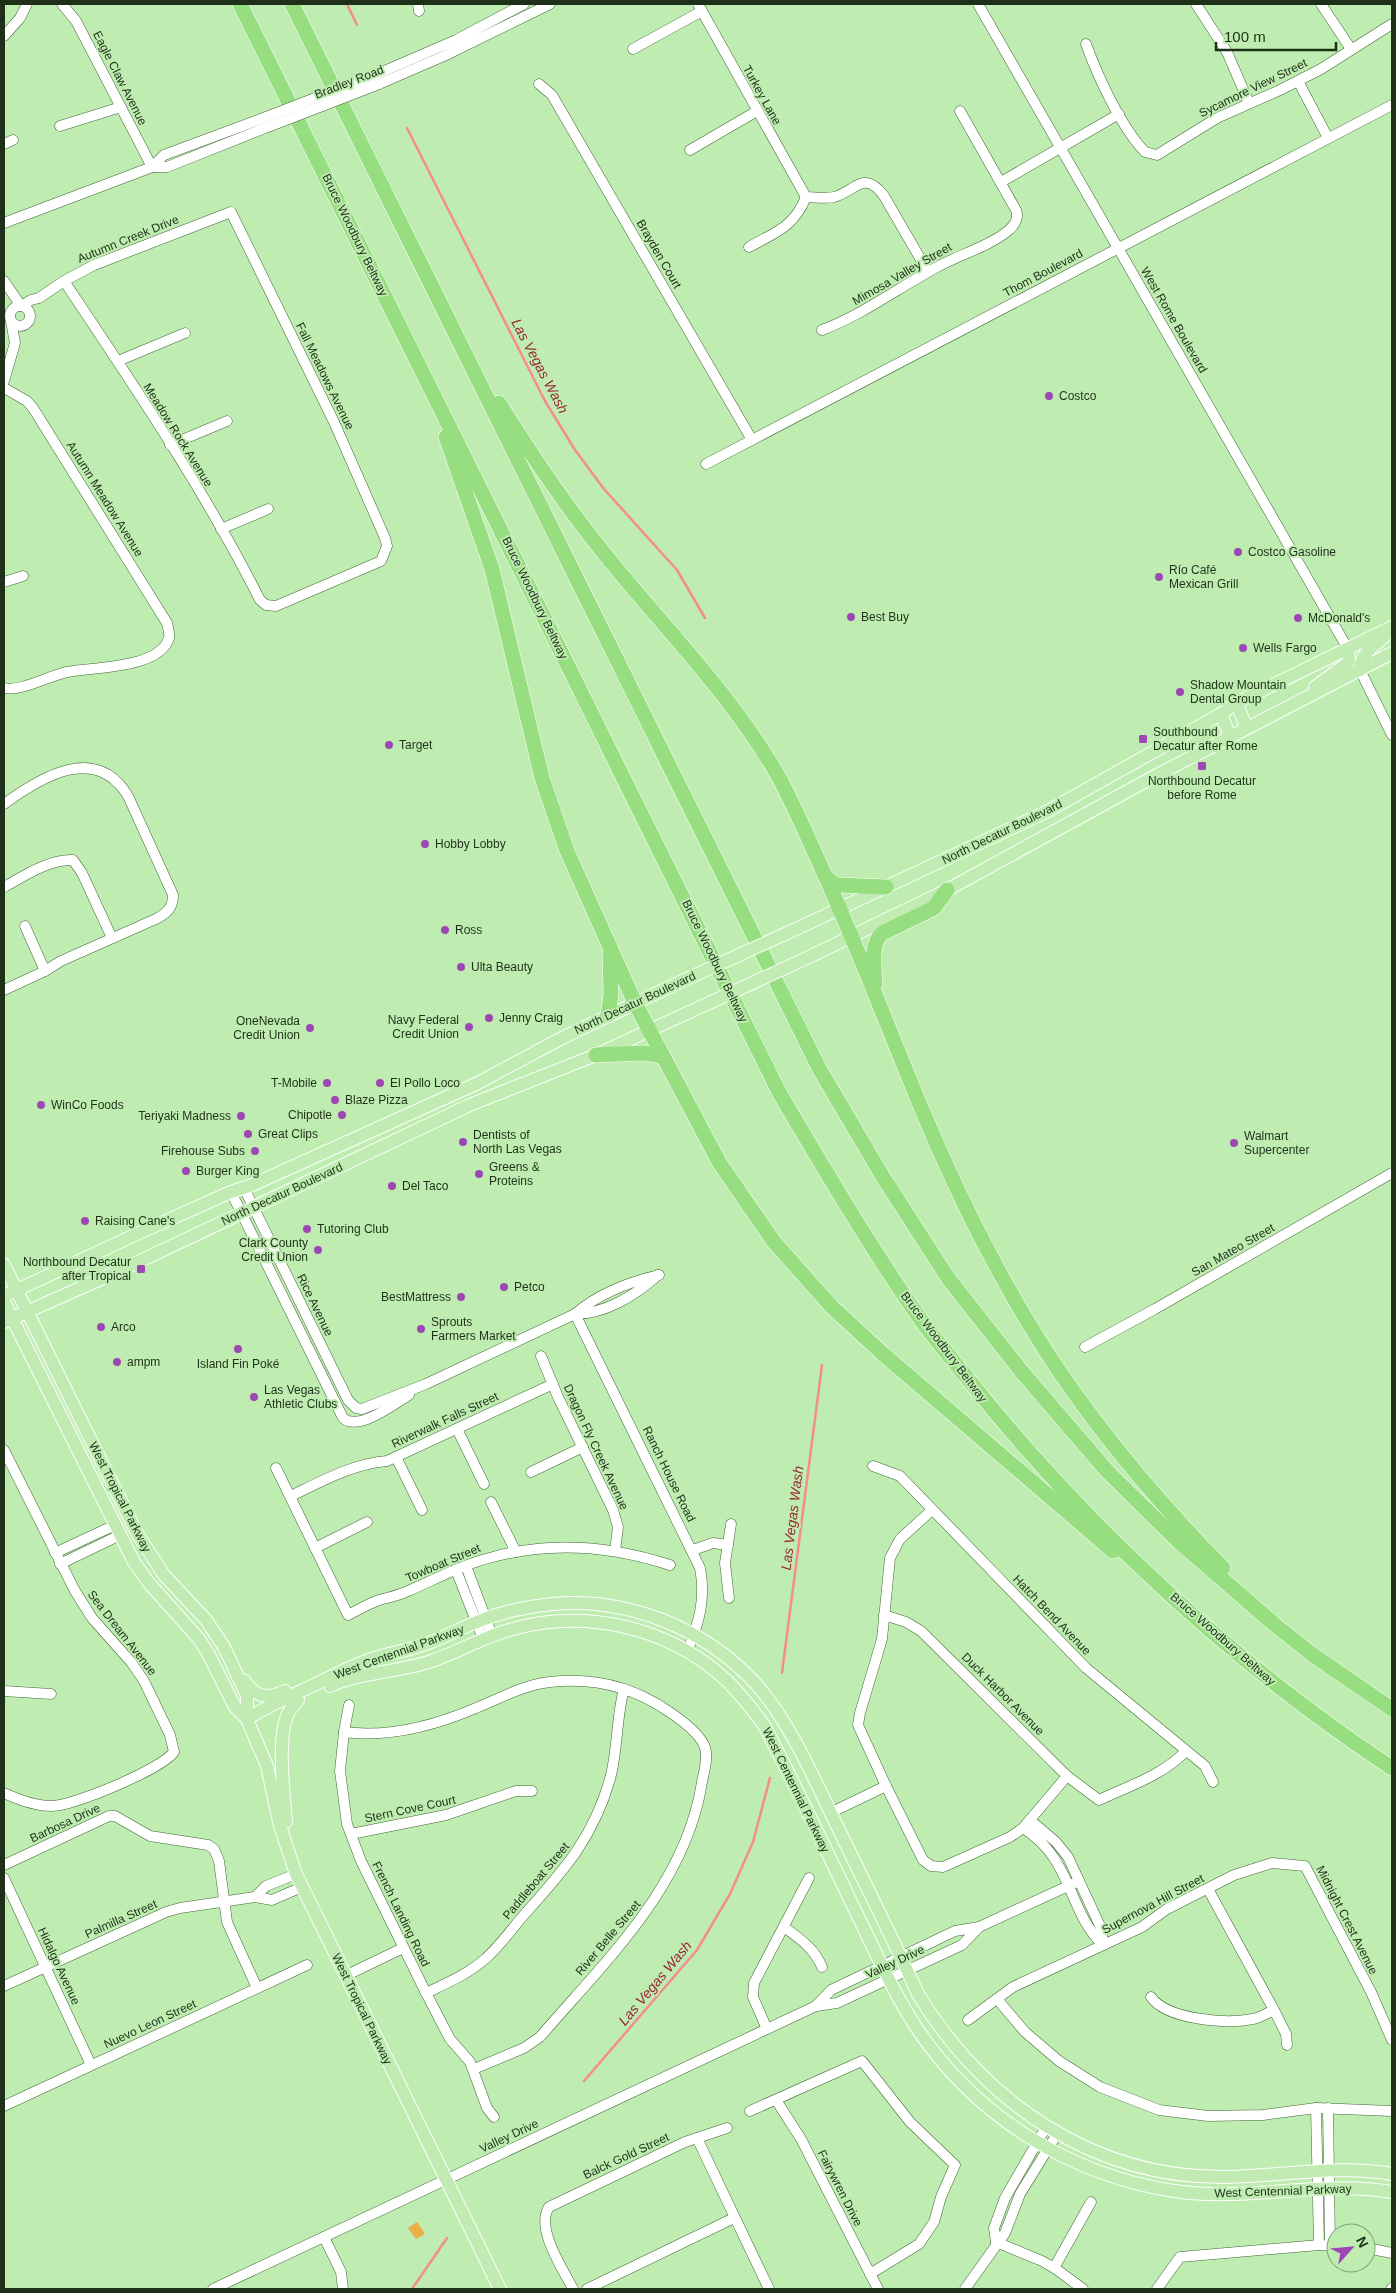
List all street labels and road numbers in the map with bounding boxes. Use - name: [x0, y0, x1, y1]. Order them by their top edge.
- street label: Eagle Claw Avenue: [90, 29, 150, 128]
- street label: Sycamore View Street: [1197, 55, 1310, 120]
- street label: Bradley Road: [313, 62, 385, 102]
- street label: Turkey Lane: [740, 63, 784, 128]
- street label: Bruce Woodbury Beltway: [319, 171, 391, 299]
- street label: Autumn Creek Drive: [75, 212, 181, 266]
- street label: Brayden Court: [634, 217, 685, 292]
- street label: Mimosa Valley Street: [850, 239, 955, 308]
- street label: Thom Boulevard: [1001, 246, 1085, 300]
- street label: West Rome Boulevard: [1138, 265, 1210, 375]
- street label: Fall Meadows Avenue: [293, 320, 357, 432]
- street label: Meadow Rock Avenue: [140, 381, 216, 490]
- street label: Autumn Meadow Avenue: [64, 439, 146, 559]
- street label: Bruce Woodbury Beltway: [499, 534, 571, 662]
- street label: North Decatur Boulevard: [940, 797, 1064, 867]
- street label: Bruce Woodbury Beltway: [679, 897, 751, 1025]
- street label: North Decatur Boulevard: [572, 969, 698, 1037]
- street label: North Decatur Boulevard: [219, 1160, 345, 1228]
- street label: San Mateo Street: [1189, 1220, 1278, 1279]
- street label: Rice Avenue: [294, 1272, 336, 1339]
- street label: Bruce Woodbury Beltway: [898, 1289, 990, 1405]
- street label: Dragon Fly Creek Avenue: [561, 1382, 631, 1512]
- street label: Riverwalk Falls Street: [389, 1389, 501, 1451]
- street label: Ranch House Road: [640, 1424, 698, 1524]
- street label: West Tropical Parkway: [86, 1440, 154, 1554]
- street label: Towboat Street: [403, 1541, 483, 1585]
- street label: Hatch Bend Avenue: [1010, 1572, 1094, 1658]
- street label: Sea Dream Avenue: [85, 1588, 160, 1678]
- street label: Bruce Woodbury Beltway: [1168, 1590, 1278, 1688]
- street label: West Centennial Parkway: [332, 1622, 466, 1682]
- street label: Duck Harbor Avenue: [959, 1650, 1047, 1738]
- street label: West Centennial Parkway: [760, 1725, 832, 1855]
- street label: Stern Cove Court: [363, 1792, 457, 1825]
- street label: Barbosa Drive: [28, 1800, 103, 1845]
- street label: Paddleboat Street: [500, 1839, 573, 1922]
- street label: French Landing Road: [369, 1859, 433, 1969]
- street label: Midnight Crest Avenue: [1313, 1863, 1381, 1977]
- street label: Supernova Hill Street: [1100, 1871, 1207, 1937]
- street label: Palmilla Street: [83, 1897, 160, 1941]
- street label: River Belle Street: [573, 1897, 644, 1978]
- street label: Hidalgo Avenue: [35, 1925, 83, 2007]
- street label: Valley Drive: [863, 1942, 927, 1982]
- street label: West Tropical Parkway: [329, 1951, 395, 2067]
- street label: Nuevo Leon Street: [102, 1996, 199, 2051]
- street label: Valley Drive: [477, 2116, 541, 2156]
- street label: Balck Gold Street: [581, 2130, 672, 2182]
- street label: Fairywren Drive: [815, 2147, 865, 2229]
- street label: West Centennial Parkway: [1214, 2182, 1352, 2200]

